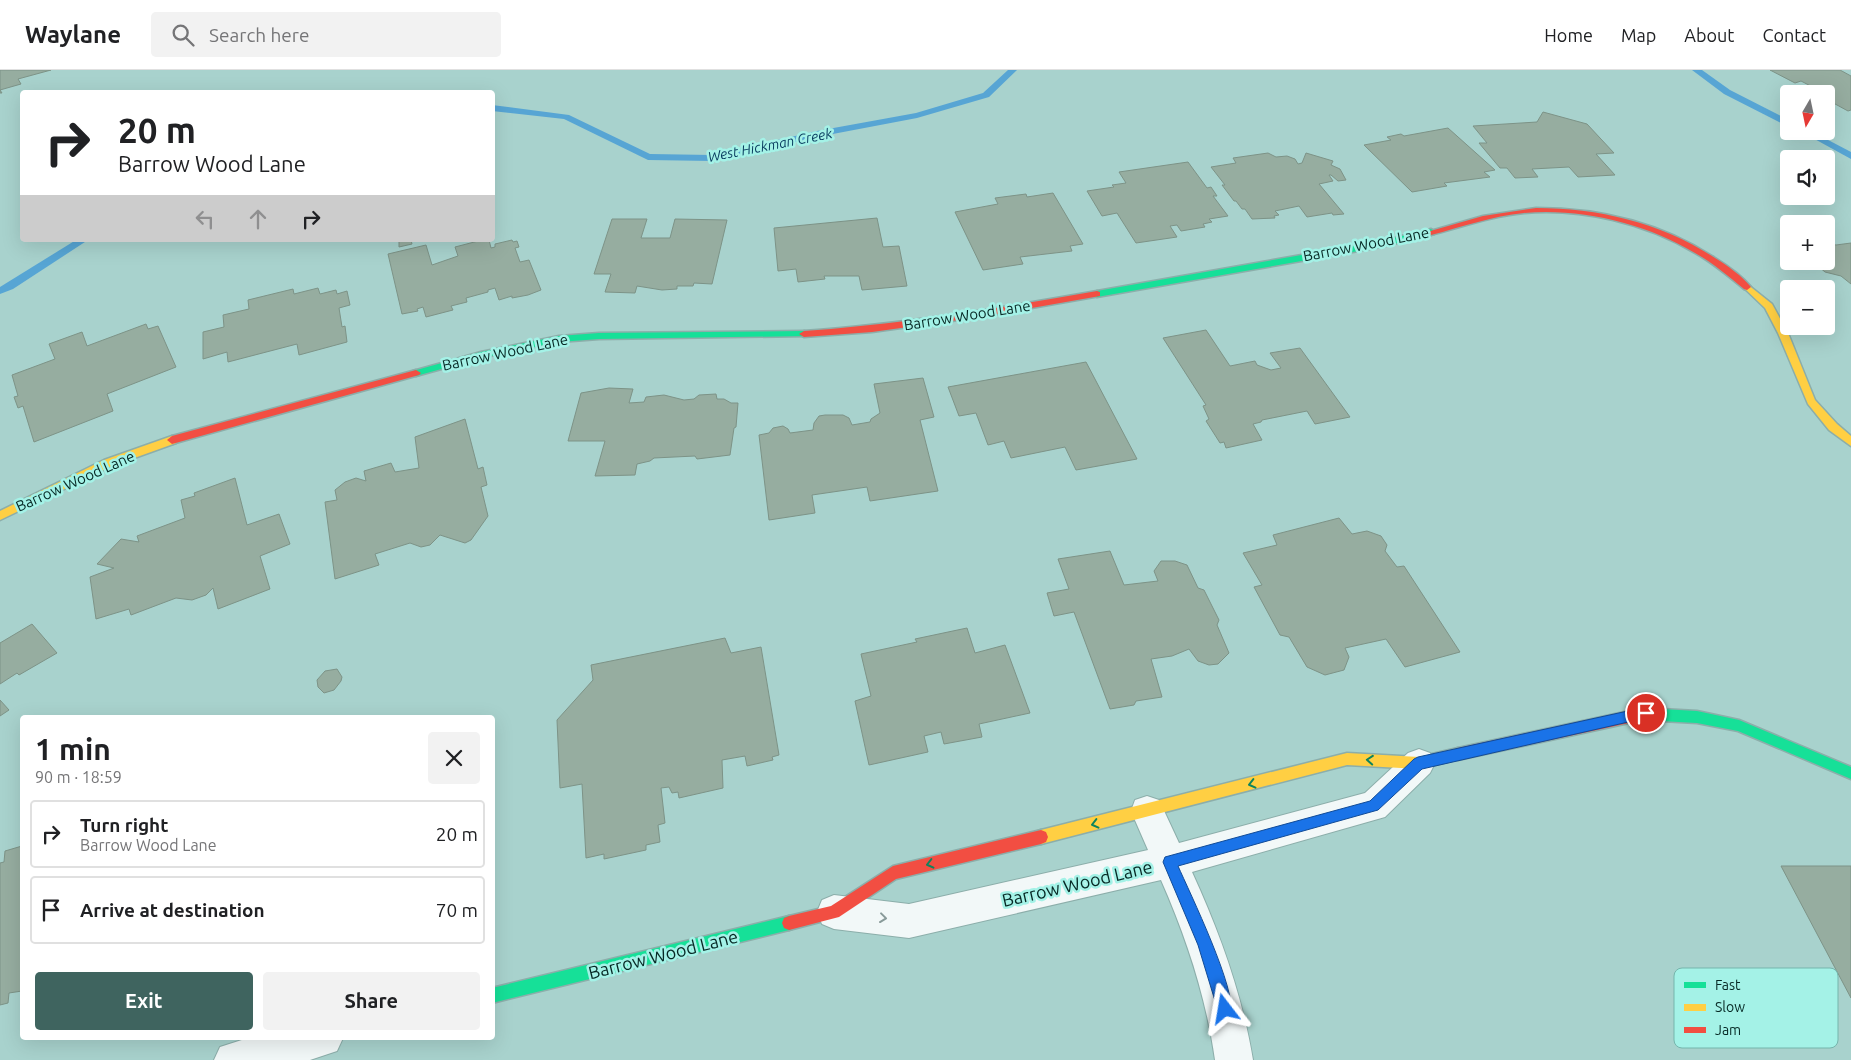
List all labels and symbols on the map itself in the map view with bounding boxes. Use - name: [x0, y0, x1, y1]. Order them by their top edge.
- north arrow: [1780, 85, 1835, 140]
- water label: West Hickman Creek: [706, 125, 834, 165]
- street label: Barrow Wood Lane: [1302, 223, 1430, 265]
- street label: Barrow Wood Lane: [902, 297, 1032, 333]
- street label: Barrow Wood Lane: [441, 330, 569, 374]
- street label: Barrow Wood Lane: [13, 447, 137, 515]
- pin: [1625, 692, 1667, 734]
- one-way arrow: [1366, 755, 1374, 766]
- one-way arrow: [1248, 778, 1257, 789]
- one-way arrow: [1090, 818, 1099, 829]
- street label: Barrow Wood Lane: [1000, 856, 1154, 910]
- one-way arrow: [926, 858, 935, 869]
- one-way arrow: [879, 912, 887, 923]
- street label: Barrow Wood Lane: [586, 926, 740, 982]
- legend: [1674, 968, 1838, 1048]
- text: Fast: [1715, 977, 1741, 993]
- position arrow: [1198, 982, 1250, 1034]
- text: Slow: [1715, 999, 1745, 1015]
- text: Jam: [1715, 1022, 1741, 1038]

